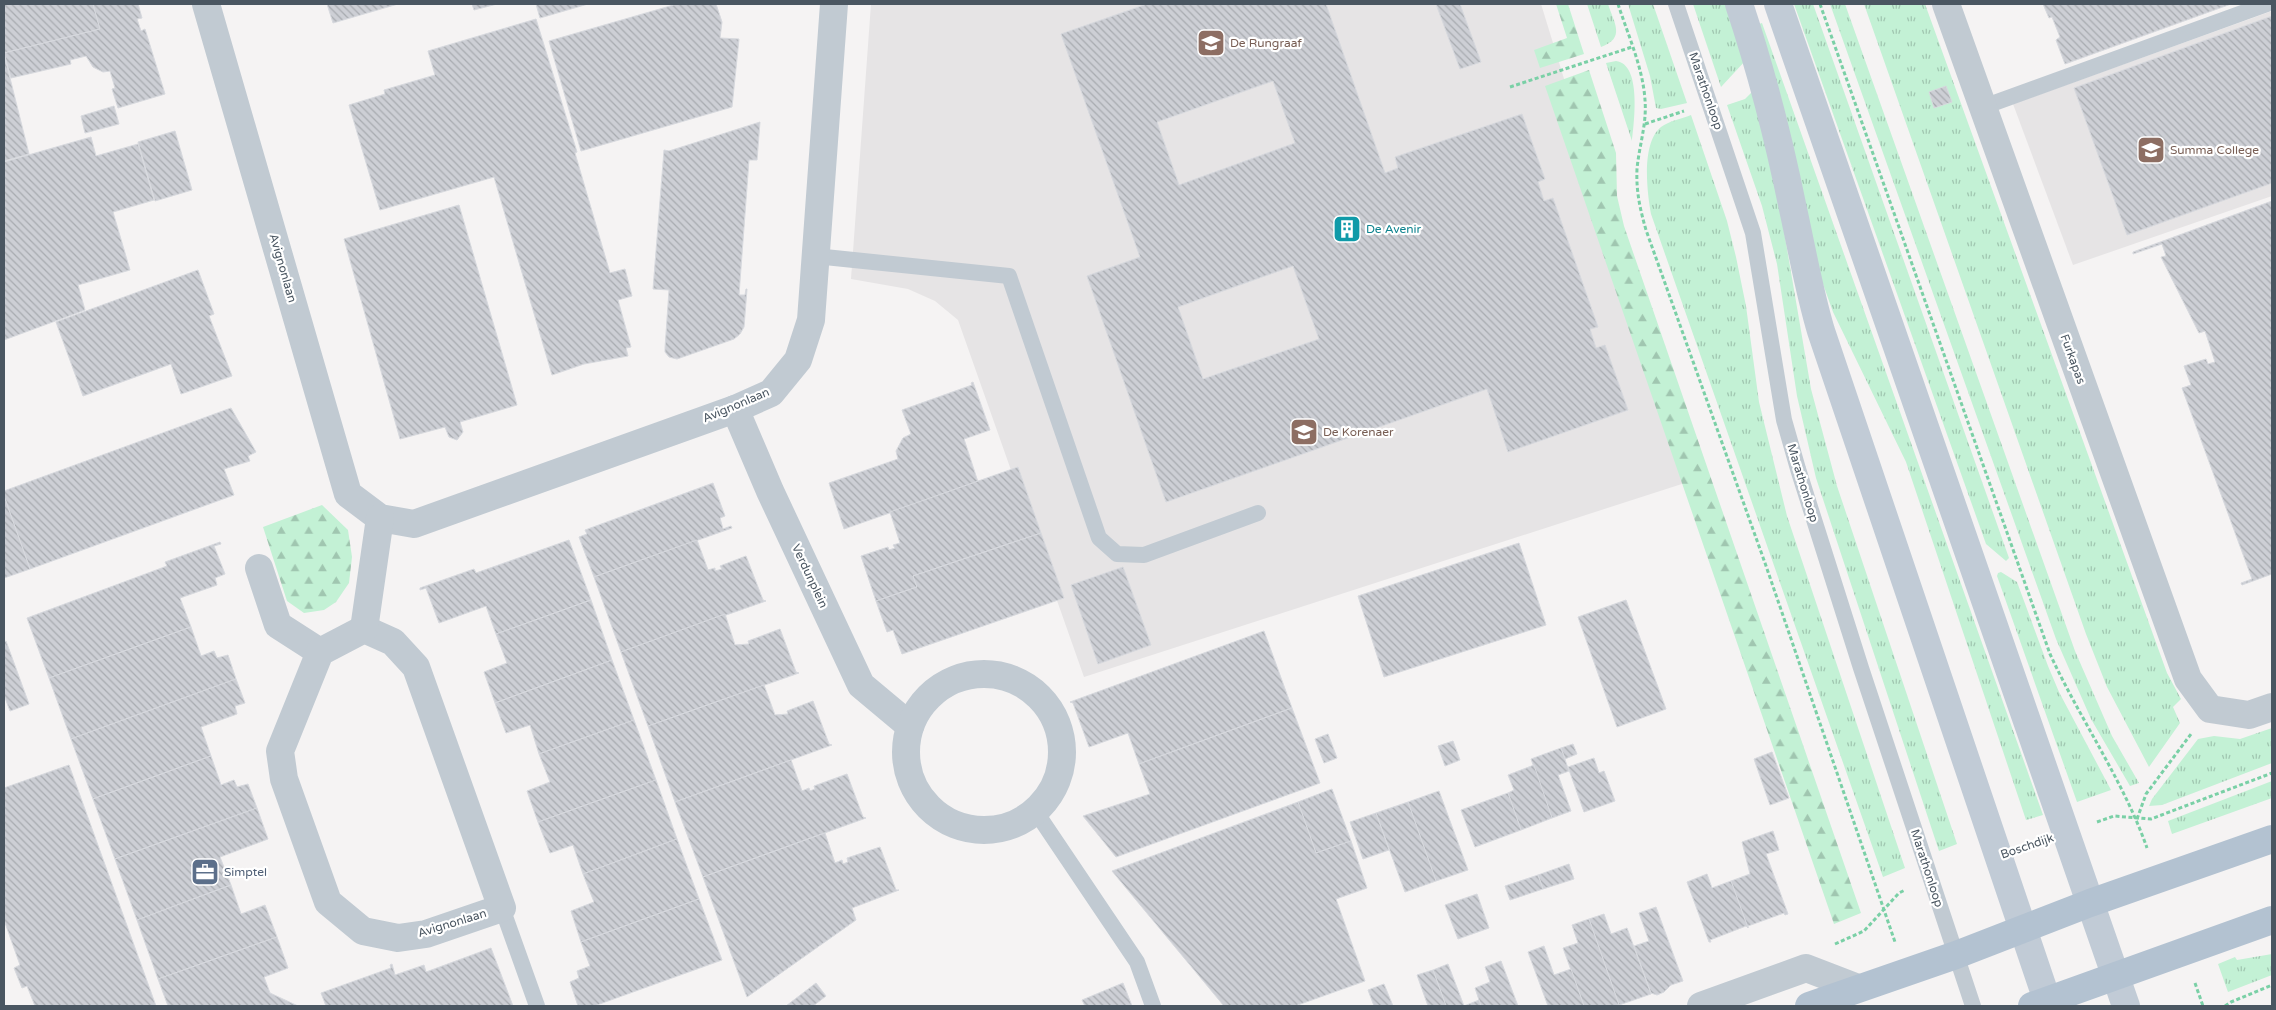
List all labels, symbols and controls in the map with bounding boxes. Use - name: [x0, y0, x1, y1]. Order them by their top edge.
- school or university icon: De Rungraaf: [1196, 28, 1226, 58]
- place label: De Rungraaf: [1230, 36, 1302, 50]
- street label: Marathonloop: [1686, 50, 1726, 132]
- school or university icon: Summa College: [2136, 135, 2166, 165]
- place label: Summa College: [2170, 143, 2259, 157]
- building icon: De Avenir: [1332, 214, 1362, 244]
- place label: De Avenir: [1366, 222, 1422, 236]
- street label: Avignonlaan: [266, 232, 300, 304]
- street label: Furkapas: [2058, 332, 2089, 386]
- street label: Avignonlaan: [701, 385, 771, 425]
- school or university icon: De Korenaer: [1289, 417, 1319, 447]
- place label: De Korenaer: [1323, 425, 1394, 439]
- street label: Marathonloop: [1784, 442, 1822, 524]
- street label: Verdunplein: [789, 542, 831, 610]
- street label: Marathonloop: [1908, 827, 1946, 909]
- street label: Boschdijk: [1999, 830, 2056, 862]
- office icon: Simptel: [190, 857, 220, 887]
- place label: Simptel: [224, 865, 267, 879]
- street label: Avignonlaan: [416, 906, 488, 940]

